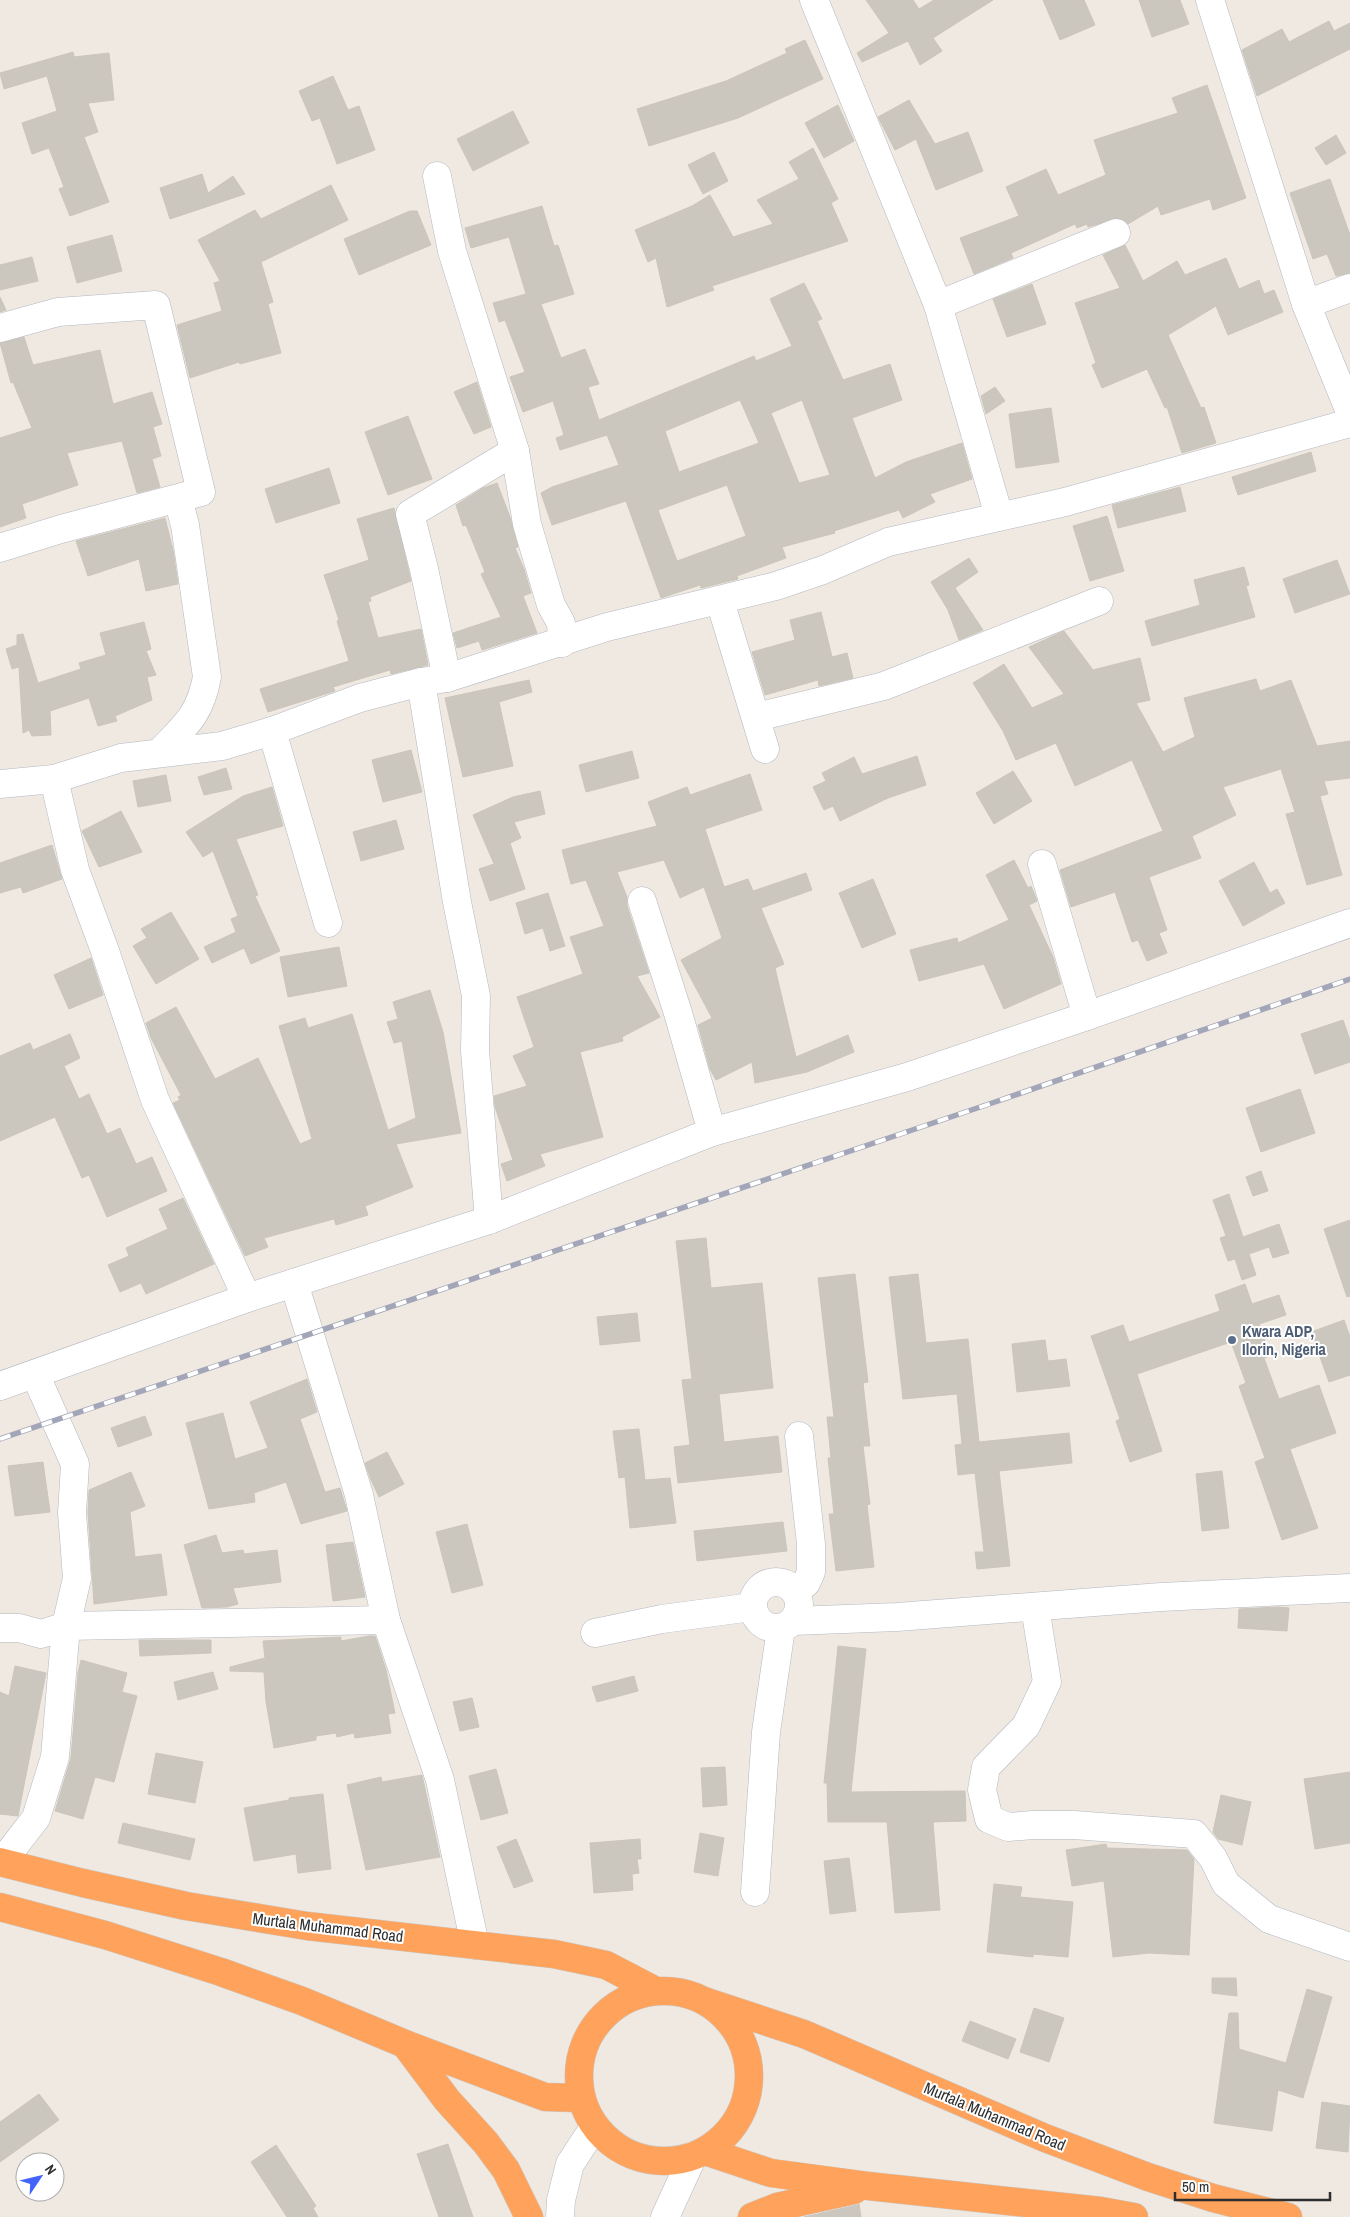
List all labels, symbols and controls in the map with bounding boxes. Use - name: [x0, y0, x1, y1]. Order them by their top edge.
- place label: Kwara ADP, Ilorin, Nigeria: [1242, 1320, 1327, 1360]
- marker: Kwara ADP, Ilorin, Nigeria: [1226, 1334, 1238, 1346]
- street label: Murtala Muhammad Road: [251, 1907, 405, 1947]
- street label: Murtala Muhammad Road: [921, 2076, 1069, 2156]
- north arrow: [15, 2152, 65, 2202]
- text: N: [41, 2161, 60, 2178]
- scale bar: [1175, 2170, 1330, 2202]
- text: 50 m: [1182, 2176, 1209, 2197]

